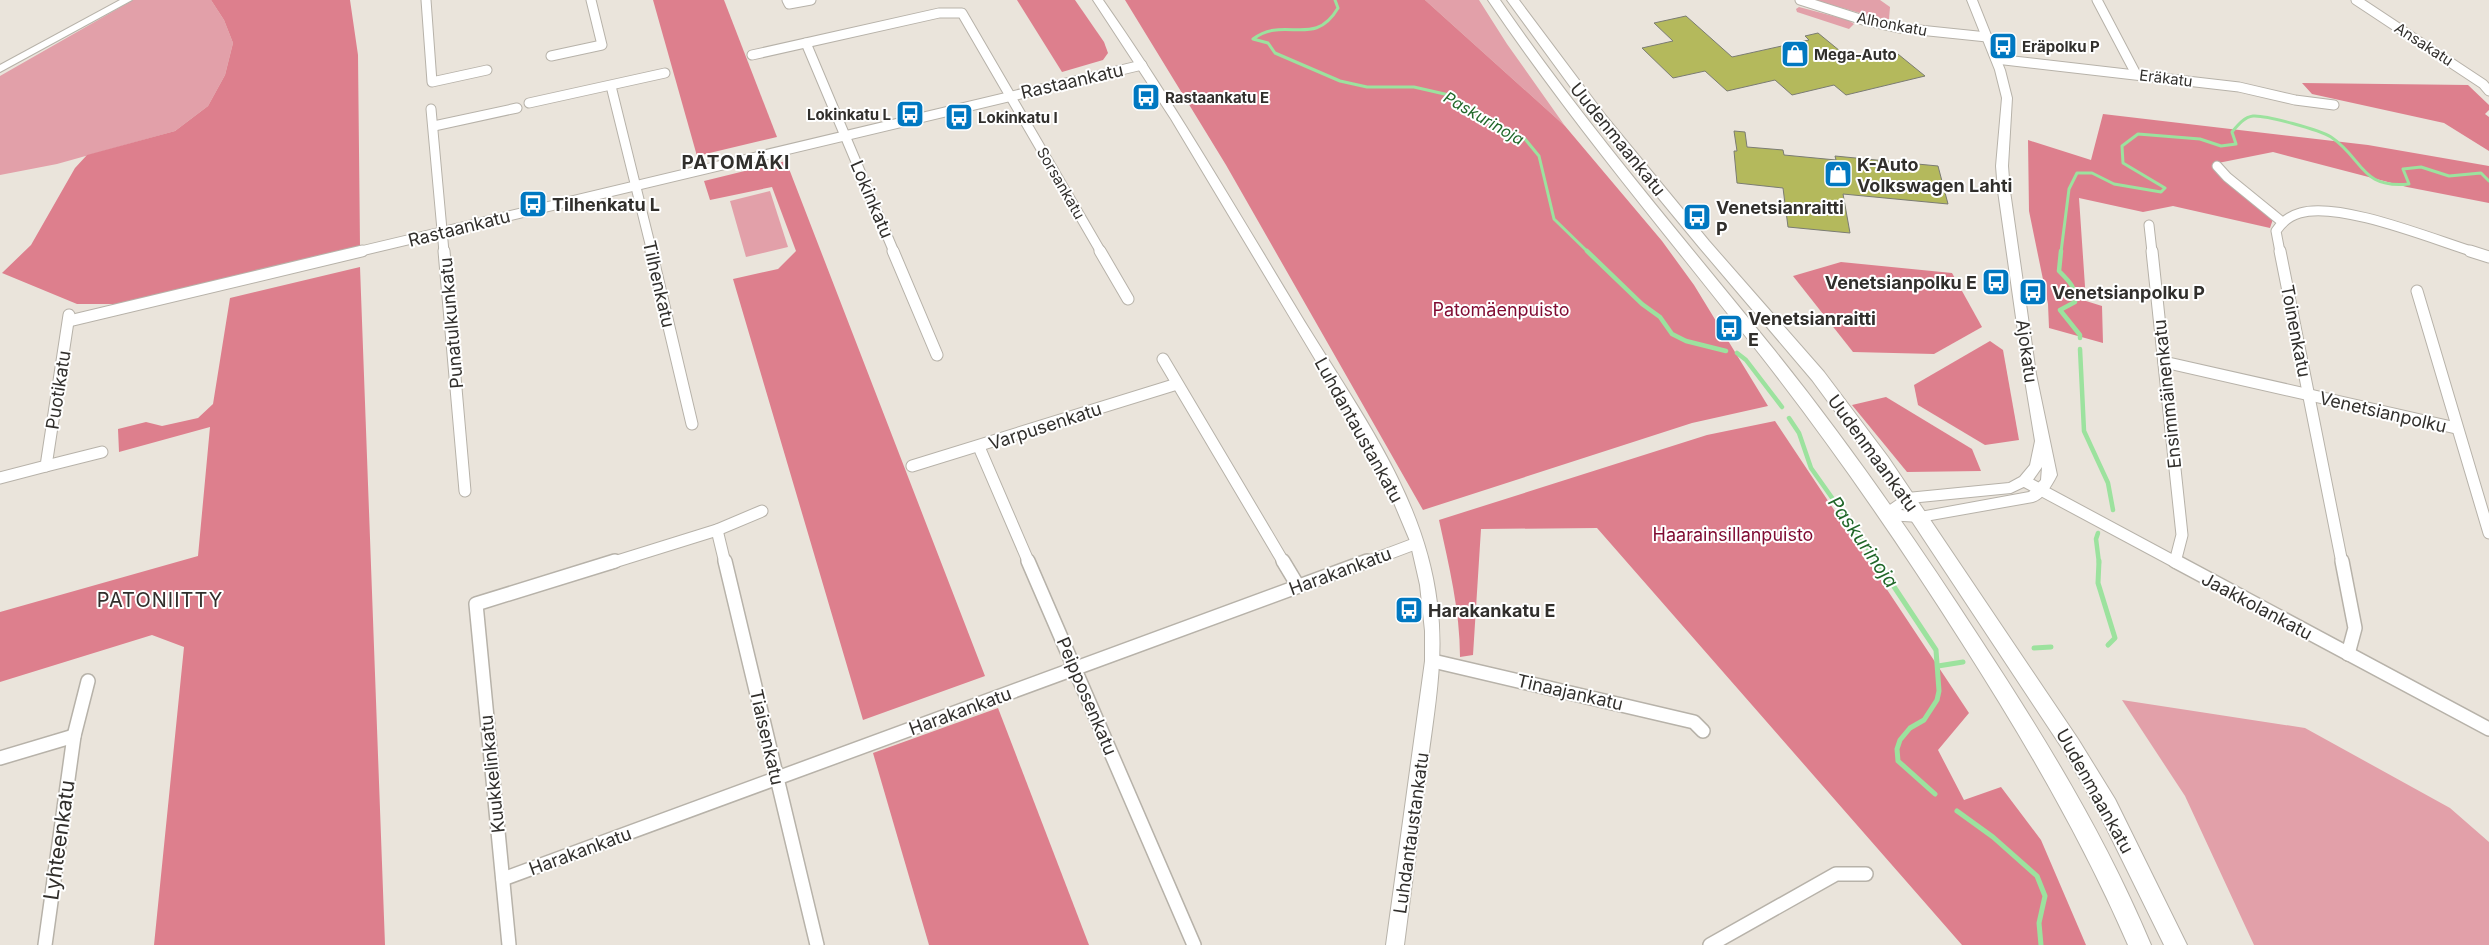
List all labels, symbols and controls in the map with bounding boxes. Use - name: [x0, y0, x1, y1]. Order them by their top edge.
- street label: Alhonkatu: [1855, 8, 1929, 40]
- street label: Ansakatu: [2391, 18, 2457, 70]
- bus stop icon: Eräpolku P: [1988, 31, 2018, 61]
- place label: Eräpolku P: [2022, 37, 2100, 56]
- shop icon: Mega-Auto: [1780, 39, 1810, 69]
- place label: Mega-Auto: [1814, 45, 1897, 64]
- street label: Rastaankatu: [1019, 59, 1125, 103]
- street label: Eräkatu: [2138, 65, 2194, 91]
- street label: Uudenmaankatu: [1566, 78, 1670, 200]
- bus stop icon: Rastaankatu E: [1131, 82, 1161, 112]
- water label: Paskurinoja: [1440, 87, 1528, 149]
- place label: Rastaankatu E: [1165, 88, 1269, 107]
- bus stop icon: Lokinkatu L: [895, 99, 925, 129]
- bus stop icon: Lokinkatu I: [944, 102, 974, 132]
- place label: Lokinkatu L: [807, 105, 891, 124]
- place label: Lokinkatu I: [978, 108, 1058, 127]
- street label: Sorsankatu: [1033, 144, 1089, 222]
- district label: PATOMÄKI: [682, 151, 790, 174]
- place label: K-Auto Volkswagen Lahti: [1857, 154, 2012, 196]
- street label: Lokinkatu: [846, 157, 898, 241]
- shop icon: K-Auto Volkswagen Lahti: [1823, 159, 1853, 189]
- bus stop icon: Tilhenkatu L: [518, 189, 548, 219]
- place label: Tilhenkatu L: [552, 194, 660, 215]
- place label: Venetsianraitti P: [1716, 197, 1844, 239]
- bus stop icon: Venetsianraitti P: [1682, 202, 1712, 232]
- street label: Rastaankatu: [406, 205, 512, 251]
- street label: Tilhenkatu: [639, 238, 679, 330]
- street label: Punatulkunkatu: [435, 257, 467, 389]
- bus stop icon: Venetsianpolku E: [1981, 267, 2011, 297]
- place label: Venetsianpolku E: [1825, 272, 1977, 293]
- bus stop icon: Venetsianpolku P: [2018, 277, 2048, 307]
- place label: Venetsianpolku P: [2052, 282, 2205, 303]
- street label: Toinenkatu: [2277, 283, 2315, 379]
- park label: Patomäenpuisto: [1432, 299, 1570, 320]
- place label: Venetsianraitti E: [1748, 308, 1876, 350]
- bus stop icon: Venetsianraitti E: [1714, 313, 1744, 343]
- street label: Ajokatu: [2012, 318, 2042, 384]
- street label: Ensimmäinenkatu: [2149, 319, 2185, 469]
- street label: Puotikatu: [41, 349, 75, 431]
- street label: Luhdantaustankatu: [1310, 354, 1408, 506]
- street label: Venetsianpolku: [2317, 387, 2449, 437]
- street label: Uudenmaankatu: [1824, 390, 1922, 516]
- street label: Varpusenkatu: [986, 398, 1104, 454]
- water label: Paskurinoja: [1823, 492, 1903, 592]
- park label: Haarainsillanpuisto: [1653, 524, 1813, 545]
- street label: Harakankatu: [1286, 543, 1394, 599]
- street label: Jaakkolankatu: [2198, 568, 2316, 644]
- district label: PATONIITTY: [97, 588, 223, 612]
- bus stop icon: Harakankatu E: [1394, 595, 1424, 625]
- place label: Harakankatu E: [1428, 600, 1555, 621]
- street label: Peipposenkatu: [1053, 634, 1121, 758]
- street label: Tinaajankatu: [1515, 670, 1625, 714]
- street label: Harakankatu: [906, 683, 1014, 739]
- street label: Tiaisenkatu: [746, 687, 788, 787]
- street label: Kuukkelinkatu: [475, 714, 509, 834]
- street label: Uudenmaankatu: [2052, 725, 2138, 857]
- street label: Luhdantaustankatu: [1389, 751, 1433, 915]
- street label: Lyhteenkatu: [38, 778, 80, 902]
- street label: Harakankatu: [526, 823, 634, 879]

